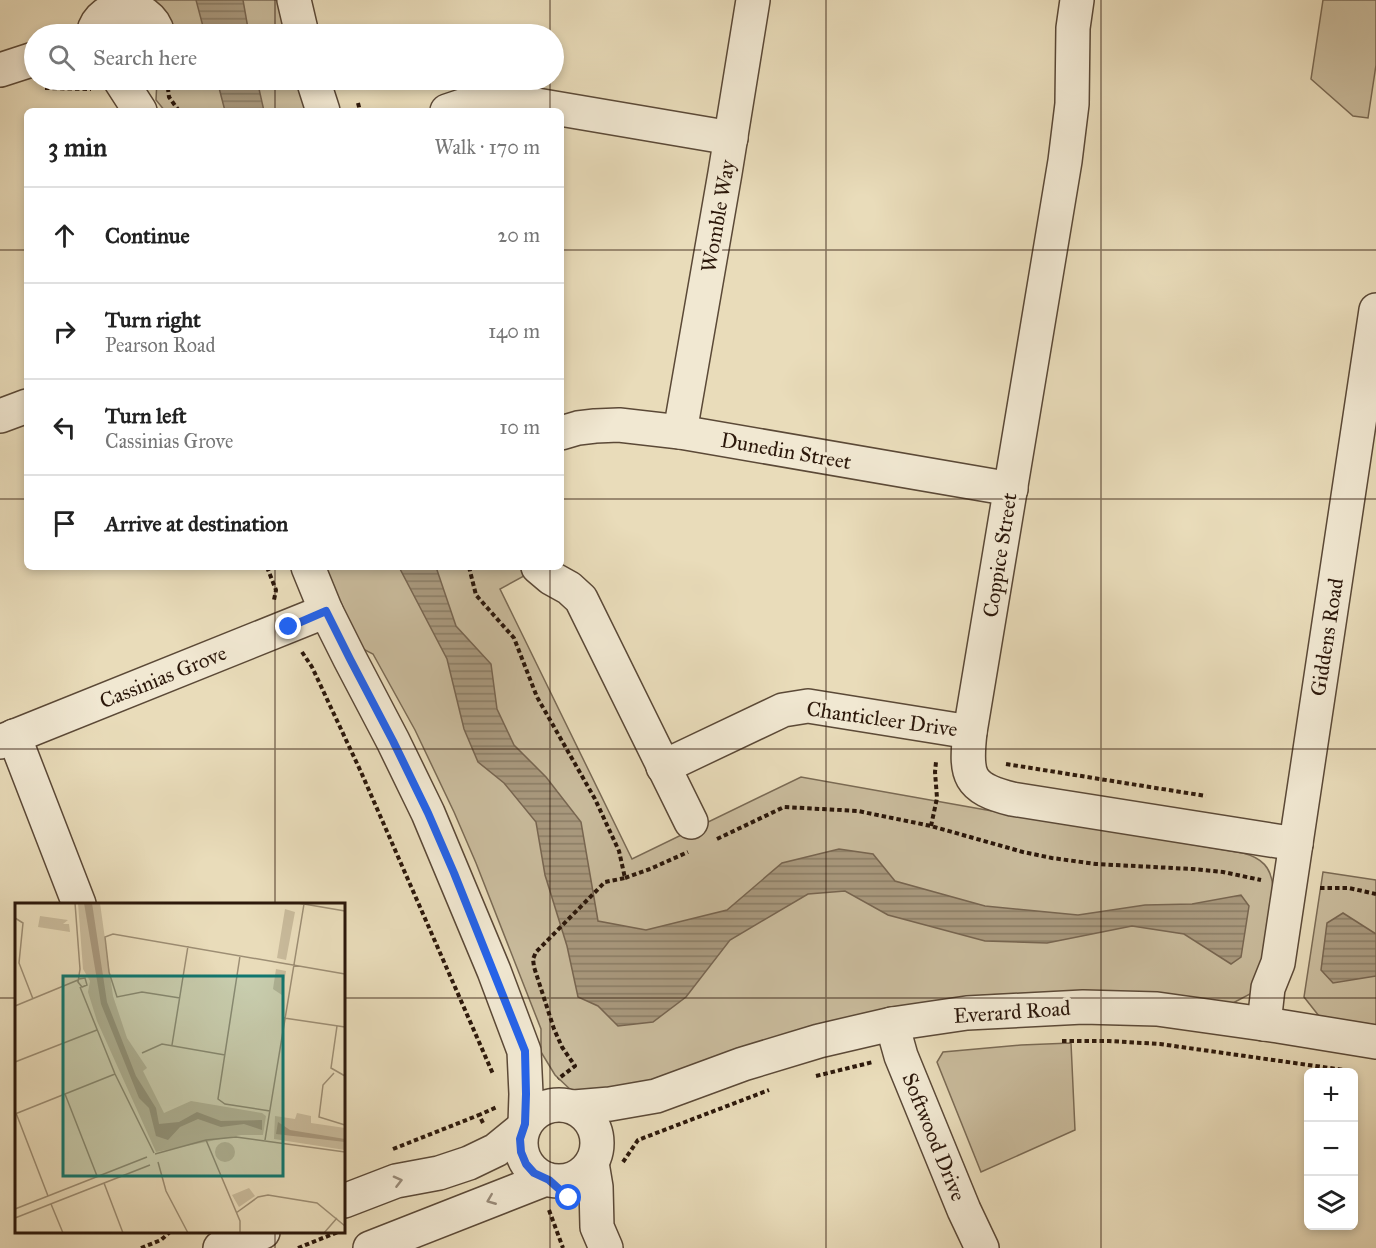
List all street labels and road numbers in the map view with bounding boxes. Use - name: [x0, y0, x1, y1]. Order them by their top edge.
- street label: Womble Way: [695, 157, 741, 274]
- street label: Dunedin Street: [719, 427, 854, 475]
- street label: Coppice Street: [977, 490, 1023, 619]
- street label: Giddens Road: [1305, 576, 1349, 698]
- street label: Cassinias Grove: [96, 640, 231, 714]
- street label: Chanticleer Drive: [805, 696, 959, 742]
- street label: Everard Road: [952, 995, 1072, 1029]
- street label: Softwood Drive: [896, 1069, 972, 1205]

